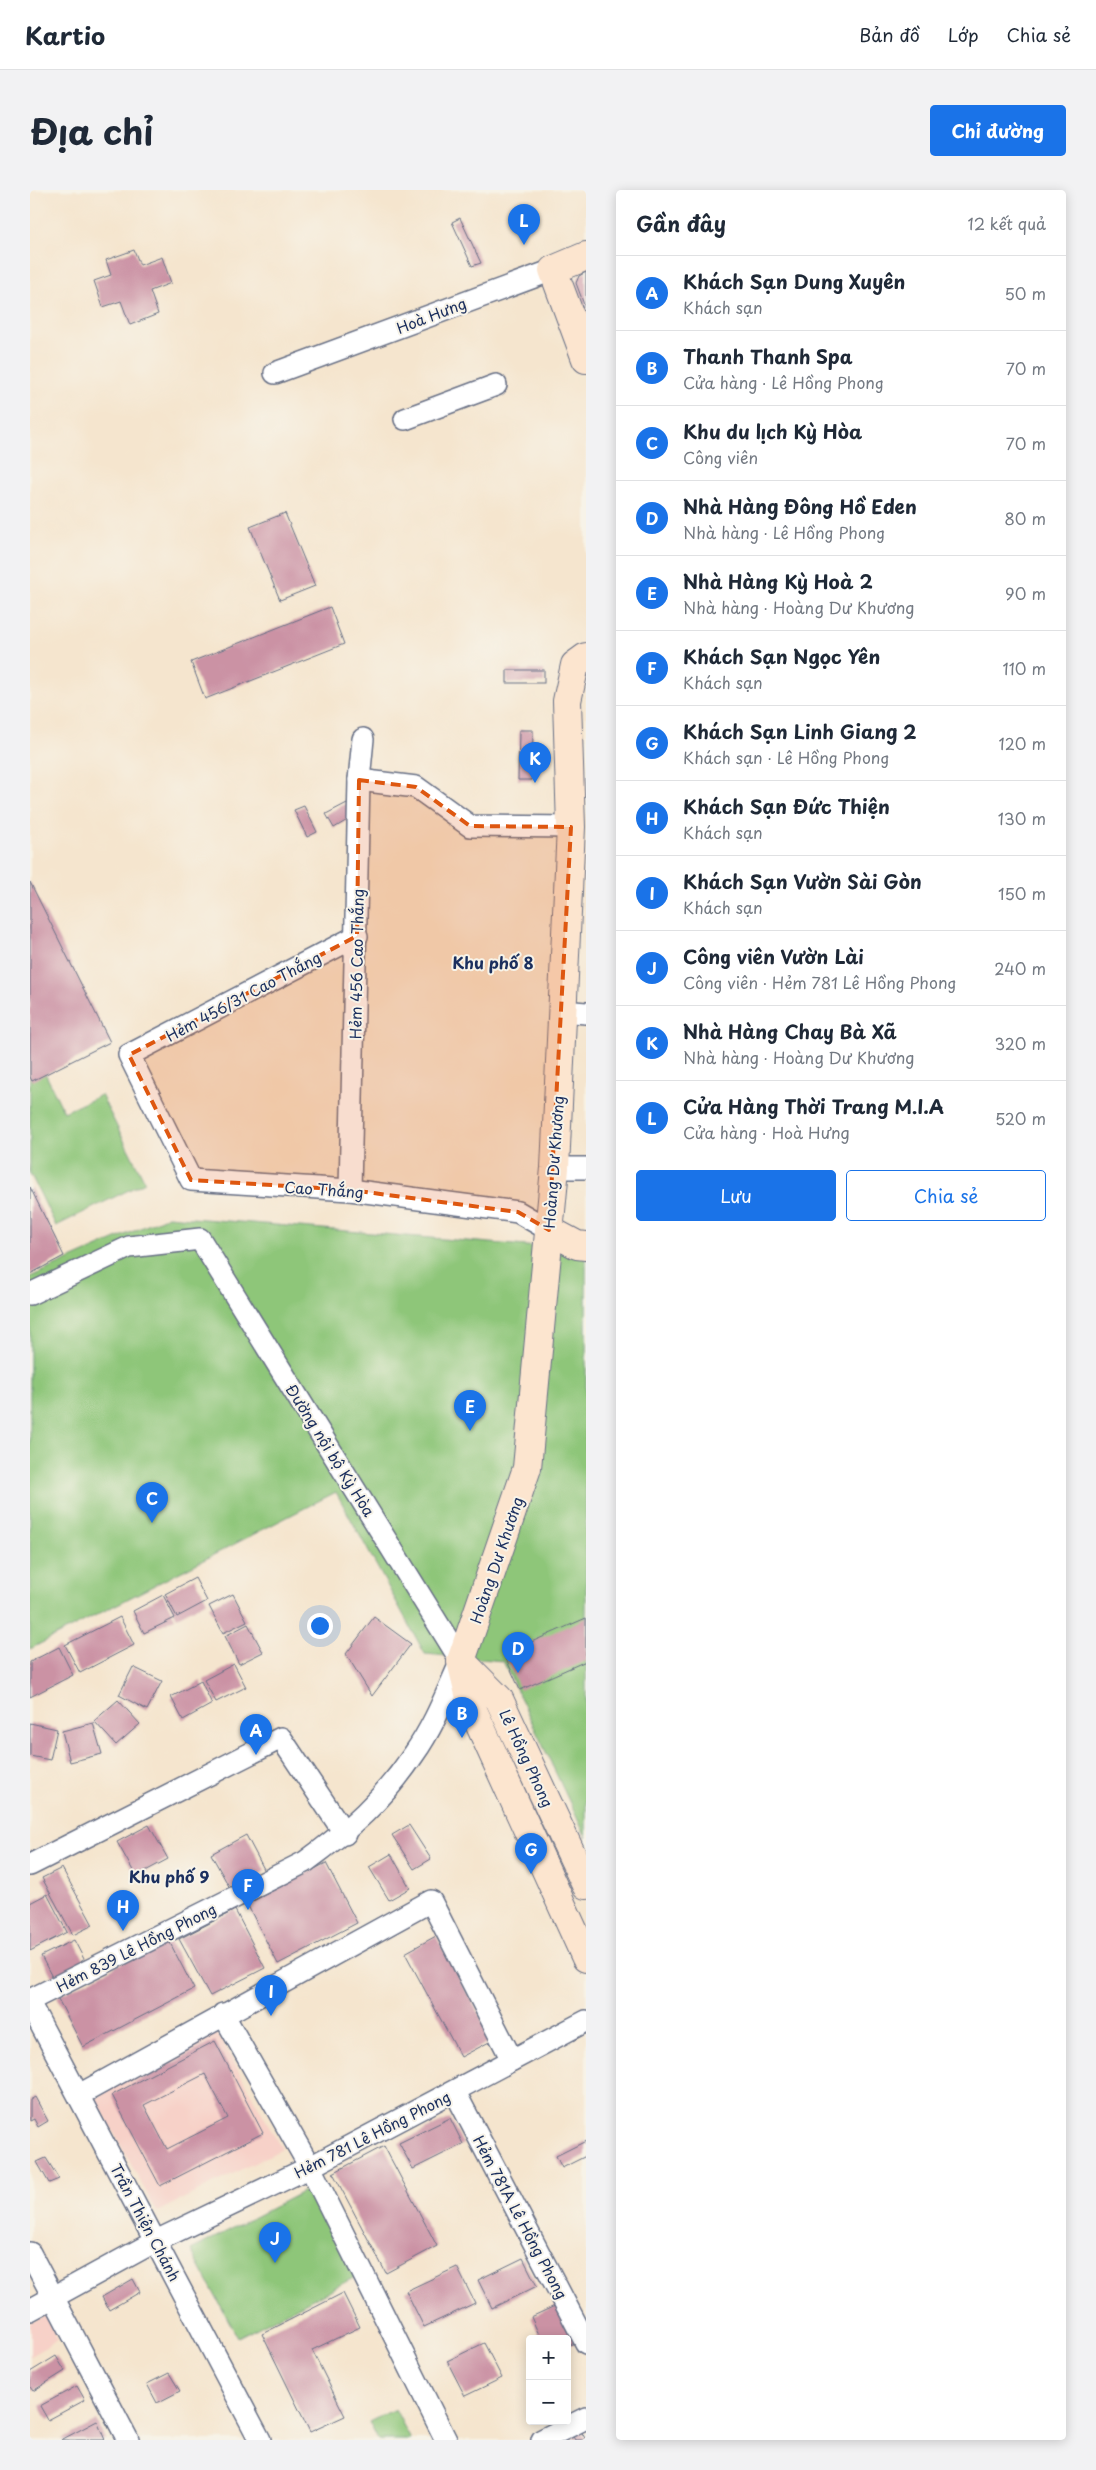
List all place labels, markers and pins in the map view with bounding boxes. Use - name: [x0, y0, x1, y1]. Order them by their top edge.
- pin: L: [508, 204, 540, 245]
- pin: K: [519, 742, 551, 783]
- pin: E: [454, 1390, 486, 1431]
- pin: C: [136, 1482, 168, 1523]
- pin: D: [502, 1632, 534, 1673]
- pin: B: [446, 1697, 478, 1738]
- pin: A: [240, 1714, 272, 1755]
- pin: G: [515, 1833, 547, 1874]
- pin: F: [232, 1869, 264, 1910]
- pin: H: [107, 1890, 139, 1931]
- pin: I: [255, 1975, 287, 2016]
- pin: J: [259, 2222, 291, 2263]

